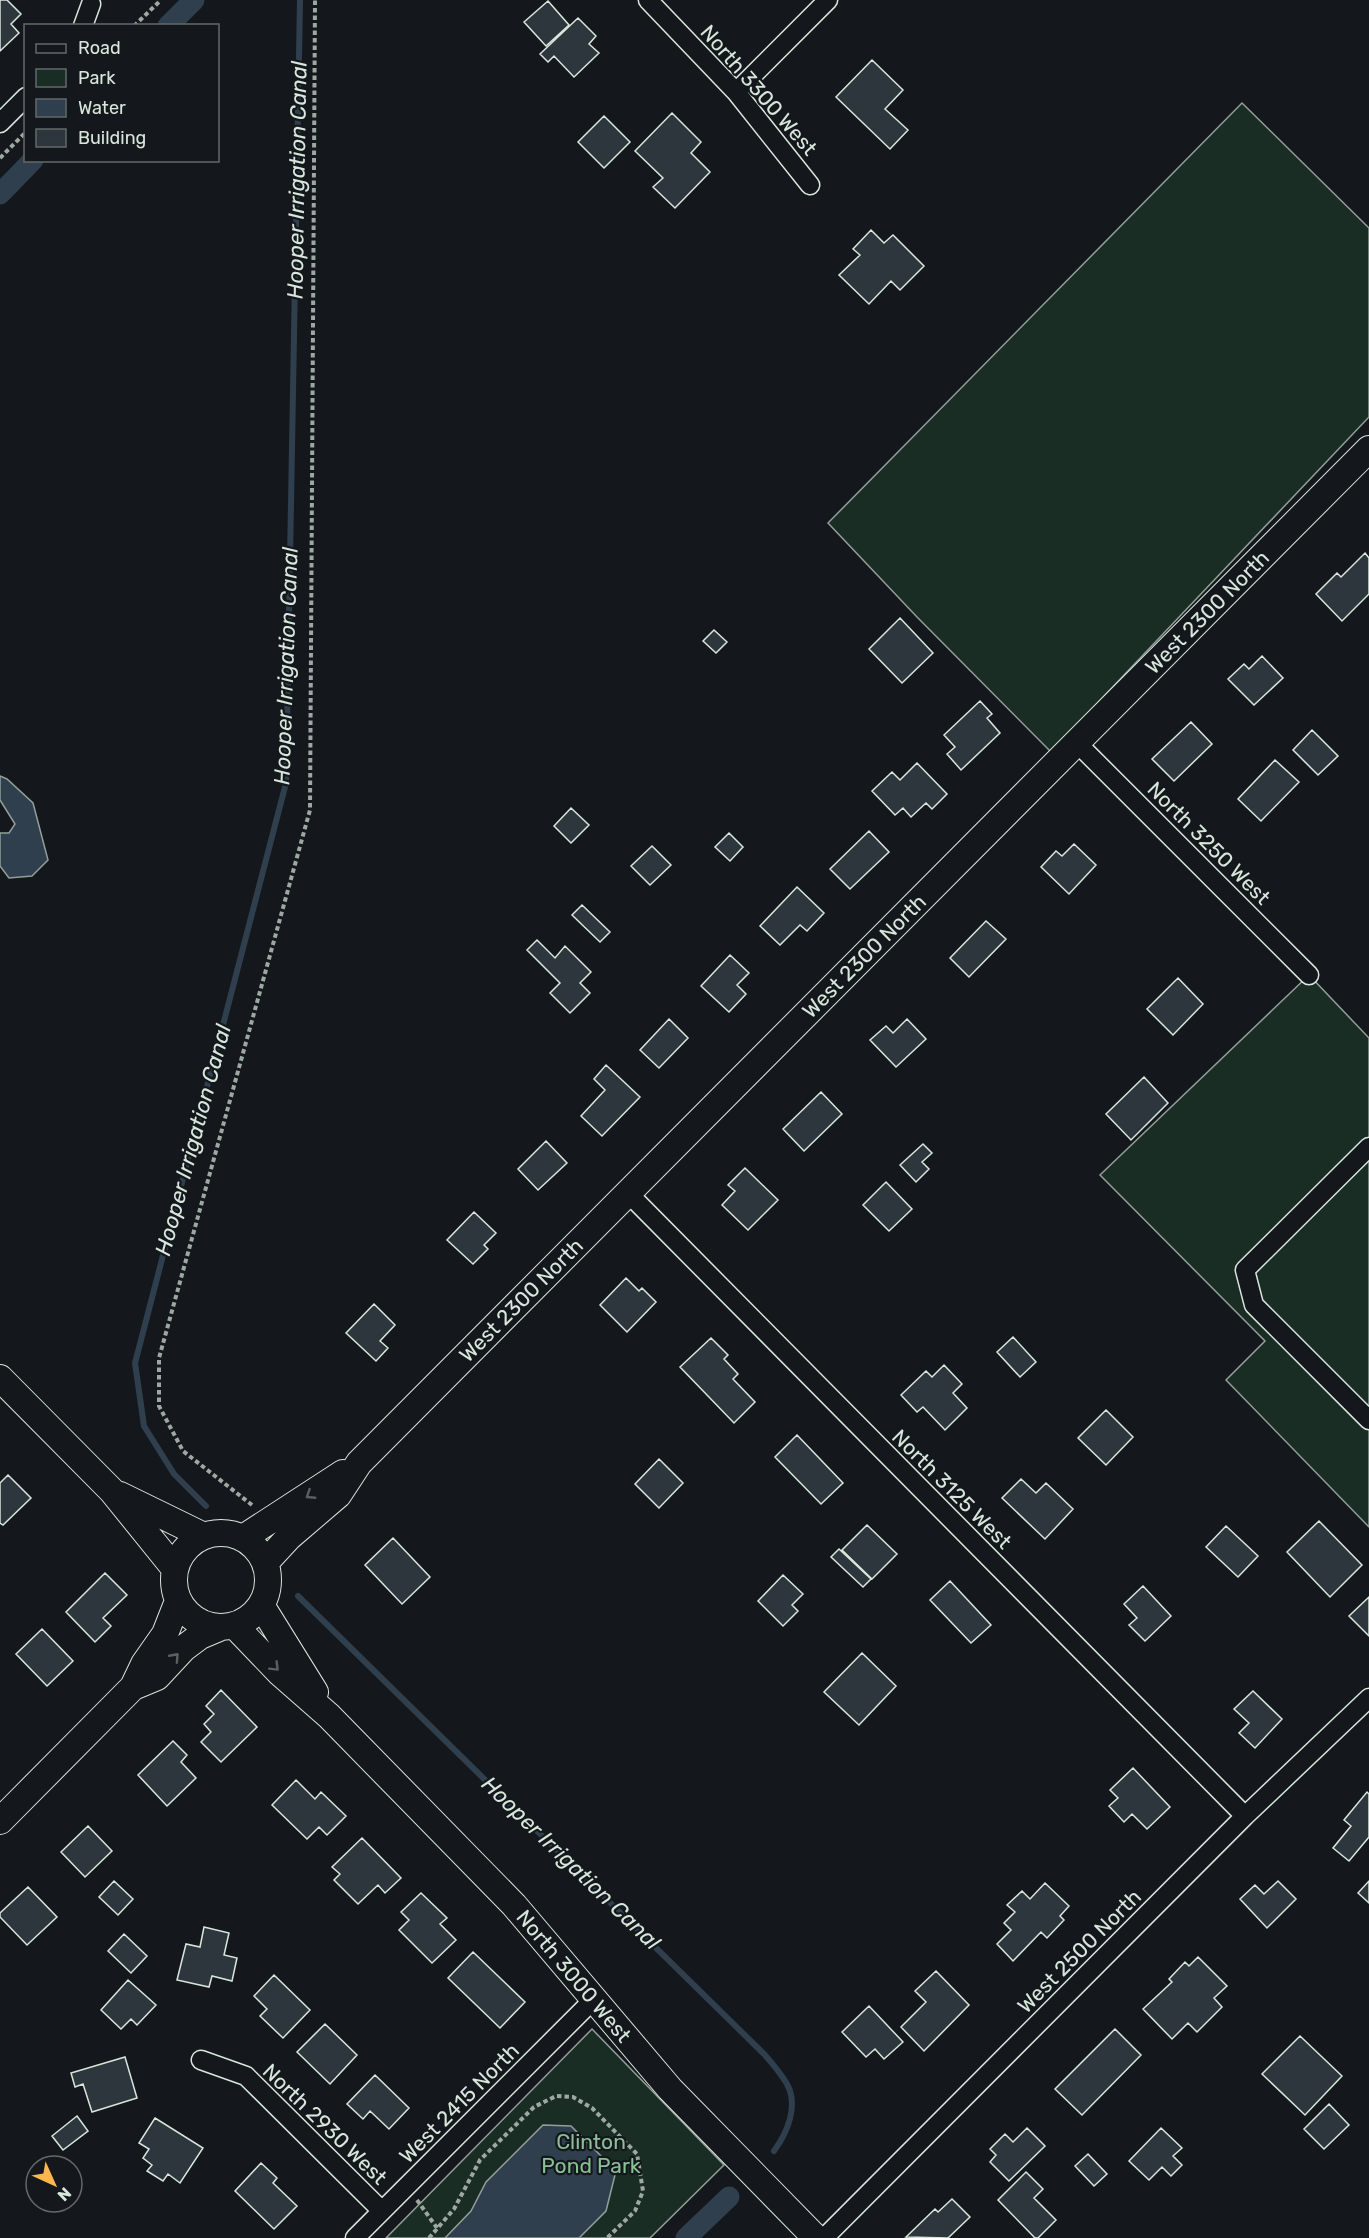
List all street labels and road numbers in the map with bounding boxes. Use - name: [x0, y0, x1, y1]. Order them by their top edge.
- street label: North 3300 West: [696, 20, 822, 160]
- street label: West 2300 North: [1140, 545, 1274, 679]
- street label: North 3250 West: [1142, 776, 1276, 910]
- street label: West 2300 North: [797, 889, 931, 1023]
- street label: West 2300 North: [454, 1233, 588, 1367]
- street label: North 3125 West: [887, 1424, 1017, 1554]
- street label: West 2500 North: [1012, 1884, 1146, 2018]
- street label: North 3000 West: [511, 1905, 637, 2047]
- street label: West 2415 North: [394, 2038, 524, 2168]
- street label: North 2930 West: [258, 2058, 392, 2190]

